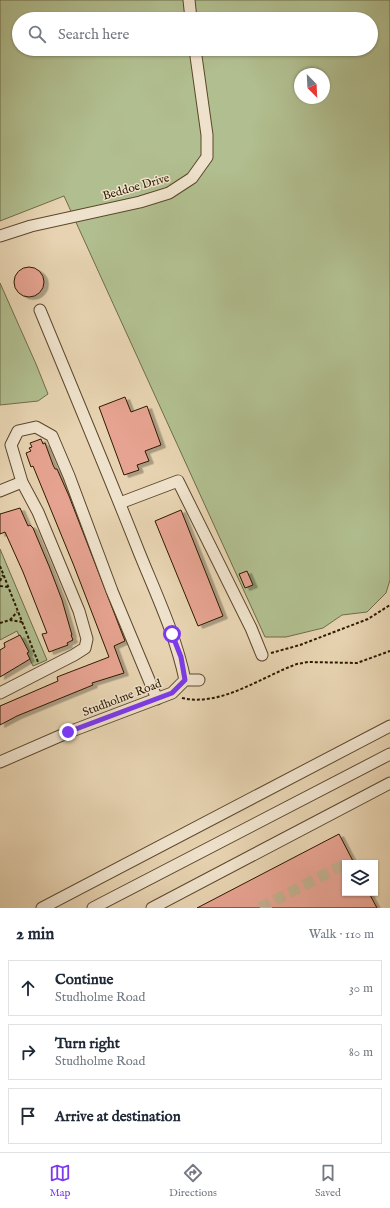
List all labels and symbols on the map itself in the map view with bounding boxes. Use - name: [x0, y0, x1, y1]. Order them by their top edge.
- north arrow: [294, 68, 330, 104]
- street label: Beddoe Drive: [101, 170, 172, 204]
- route start: [163, 625, 181, 643]
- street label: Studholme Road: [80, 676, 164, 720]
- route end: [59, 723, 77, 741]

